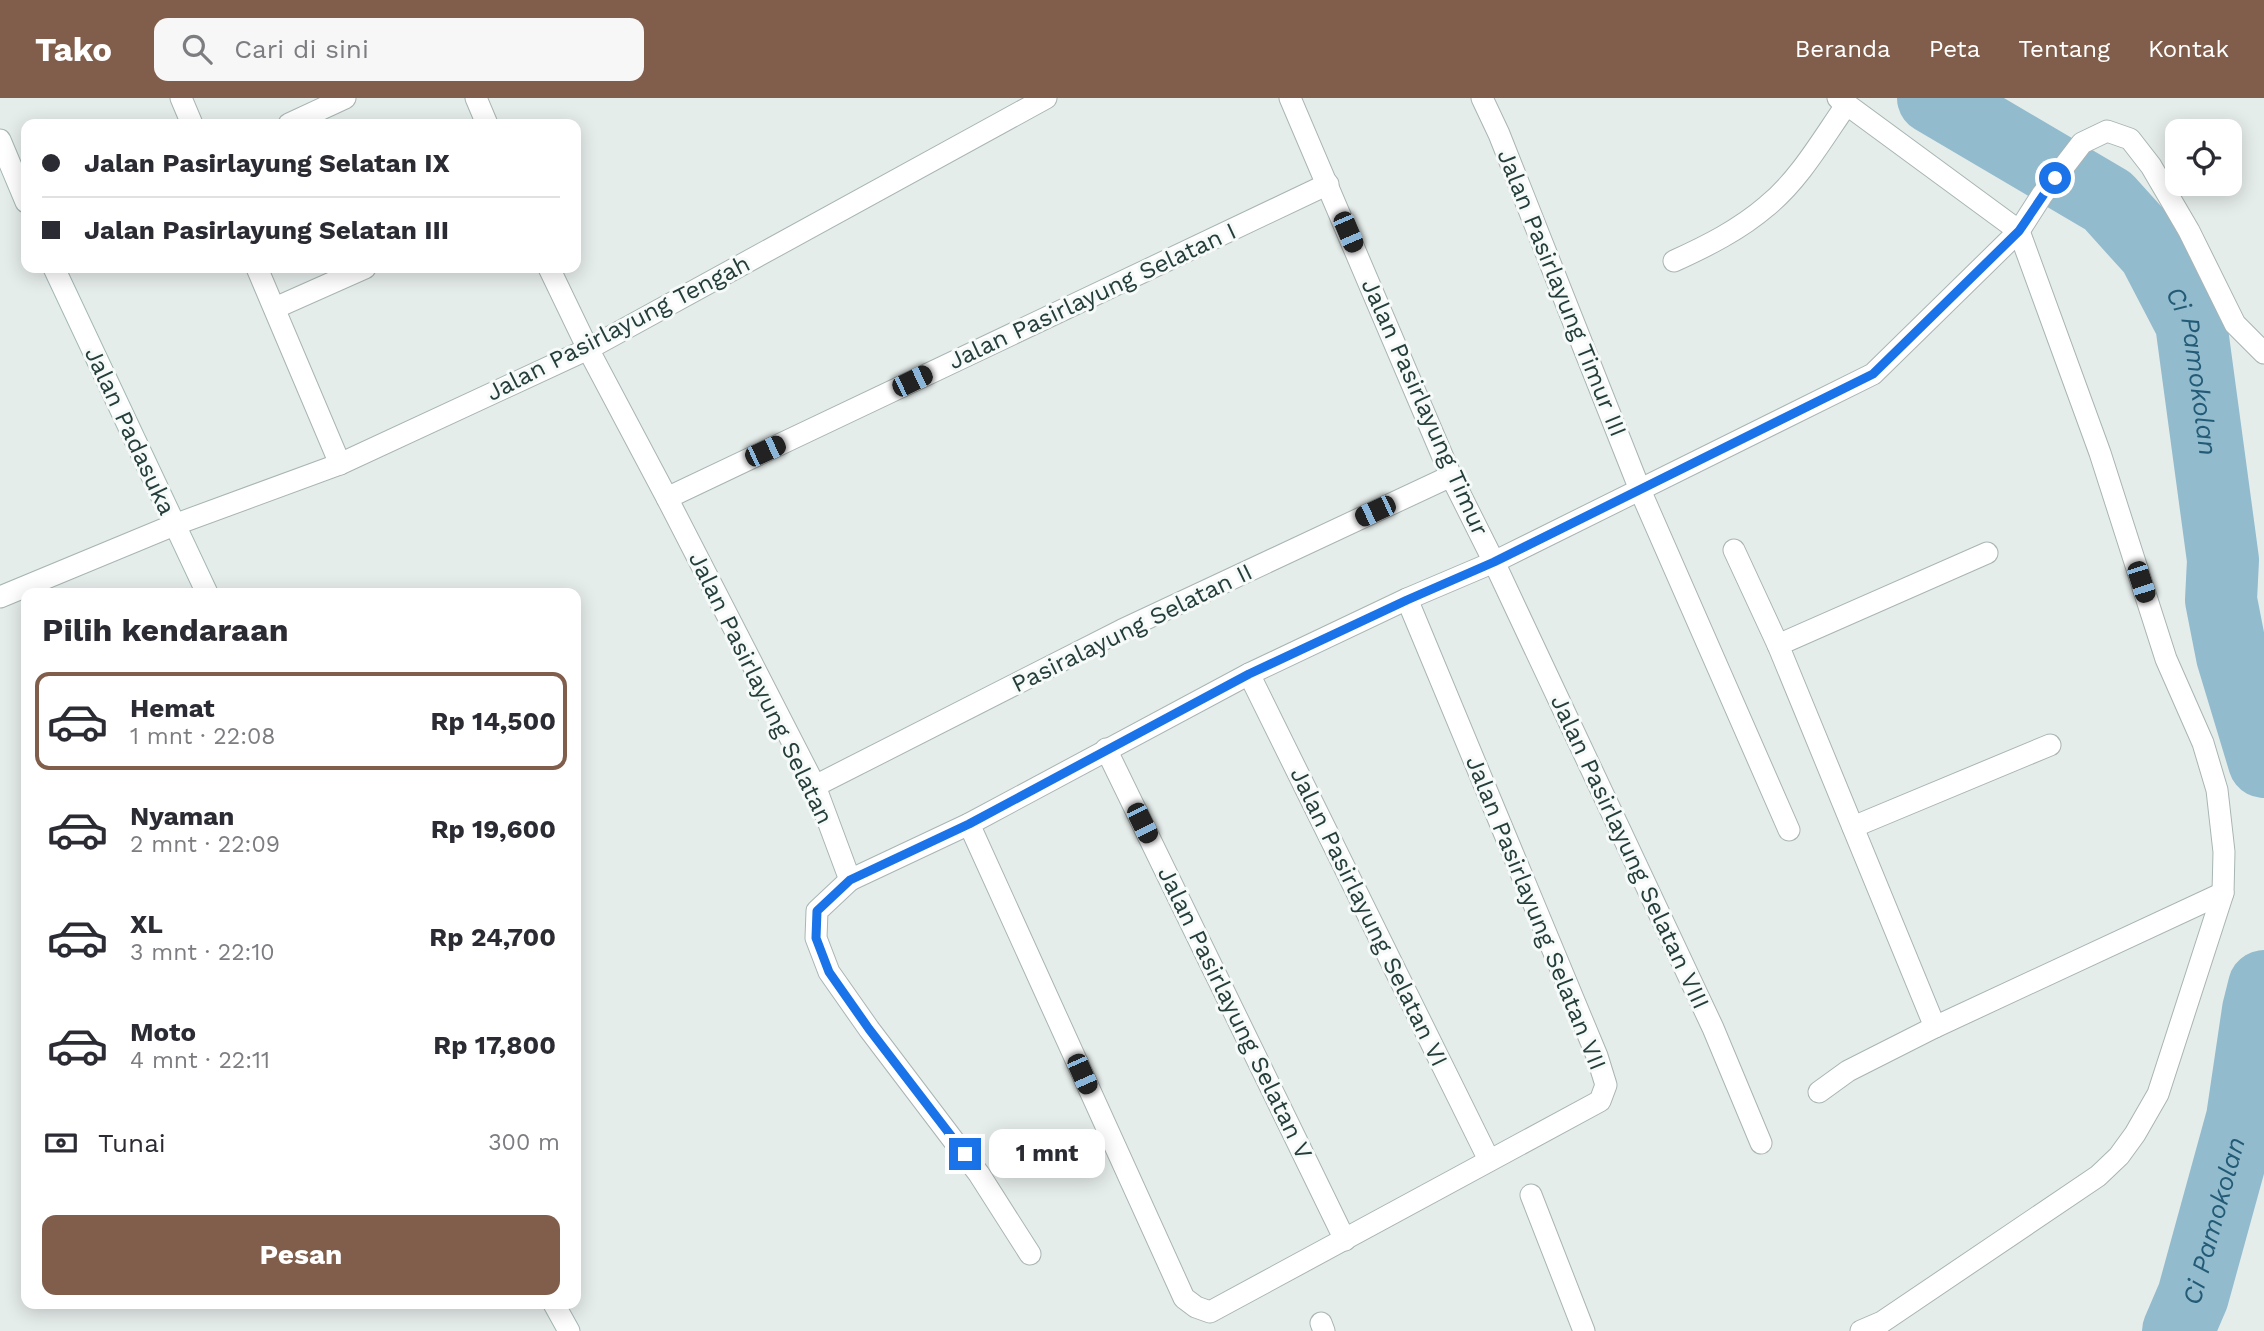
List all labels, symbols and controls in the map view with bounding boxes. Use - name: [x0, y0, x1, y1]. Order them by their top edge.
- search box: [154, 18, 644, 81]
- text: Tako: [35, 30, 112, 69]
- icon: search: [178, 30, 216, 68]
- text: Cari di sini: [234, 34, 369, 64]
- text: Beranda: [1795, 35, 1891, 63]
- text: Peta: [1929, 35, 1980, 63]
- text: Tentang: [2018, 35, 2110, 63]
- text: Kontak: [2148, 35, 2229, 63]
- map controls: [2165, 119, 2242, 196]
- button: locate: [2165, 119, 2242, 196]
- street label: Jalan Pasirlayung Timur III: [1491, 145, 1633, 441]
- text: Jalan Pasirlayung Selatan IX: [84, 148, 450, 178]
- route start: [2039, 162, 2071, 194]
- car: [1331, 209, 1366, 255]
- text: Jalan Pasirlayung Selatan III: [84, 215, 449, 245]
- street label: Jalan Pasirlayung Selatan I: [944, 217, 1240, 375]
- street label: Jalan Pasirlayung Tengah: [482, 249, 754, 407]
- street label: Jalan Pasirlayung Timur: [1356, 274, 1494, 540]
- water label: Ci Pamokolan: [2160, 281, 2224, 457]
- street label: Jalan Padasuka: [79, 343, 181, 519]
- car: [889, 362, 936, 400]
- car: [742, 433, 789, 469]
- car: [1352, 493, 1399, 529]
- street label: Jalan Pasirlayung Selatan: [683, 547, 839, 829]
- street label: Pasiralayung Selatan II: [1007, 558, 1257, 698]
- car: [2125, 559, 2158, 605]
- text: Pilih kendaraan: [42, 611, 289, 649]
- icon: car: [46, 690, 109, 753]
- street label: Jalan Pasirlayung Selatan VIII: [1545, 690, 1715, 1014]
- text: Hemat: [130, 693, 215, 723]
- text: Rp 14,500: [431, 706, 556, 736]
- text: 1 mnt · 22:08: [130, 723, 275, 750]
- street label: Jalan Pasirlayung Selatan VII: [1460, 752, 1612, 1074]
- street label: Jalan Pasirlayung Selatan VI: [1284, 763, 1454, 1071]
- icon: car: [46, 798, 109, 861]
- car: [1124, 800, 1161, 846]
- text: Nyaman: [130, 801, 234, 831]
- text: Rp 19,600: [431, 814, 556, 844]
- text: 2 mnt · 22:09: [130, 831, 280, 858]
- street label: Jalan Pasirlayung Selatan V: [1152, 862, 1318, 1164]
- icon: car: [46, 906, 109, 969]
- text: XL: [130, 909, 163, 939]
- text: Rp 24,700: [429, 922, 556, 952]
- text: 3 mnt · 22:10: [130, 939, 275, 966]
- icon: car: [46, 1014, 109, 1077]
- text: Moto: [130, 1017, 196, 1047]
- text: Rp 17,800: [433, 1030, 556, 1060]
- text: 4 mnt · 22:11: [130, 1047, 270, 1074]
- car: [1064, 1051, 1101, 1097]
- icon: cash: [42, 1124, 80, 1162]
- text: Tunai: [98, 1128, 166, 1158]
- text: 300 m: [488, 1129, 560, 1156]
- callout: 1 mnt: [990, 1130, 1105, 1178]
- water label: Ci Pamokolan: [2176, 1134, 2251, 1308]
- route end: [949, 1138, 981, 1170]
- text: 1 mnt: [1016, 1140, 1078, 1167]
- button: Pesan: [42, 1215, 560, 1295]

